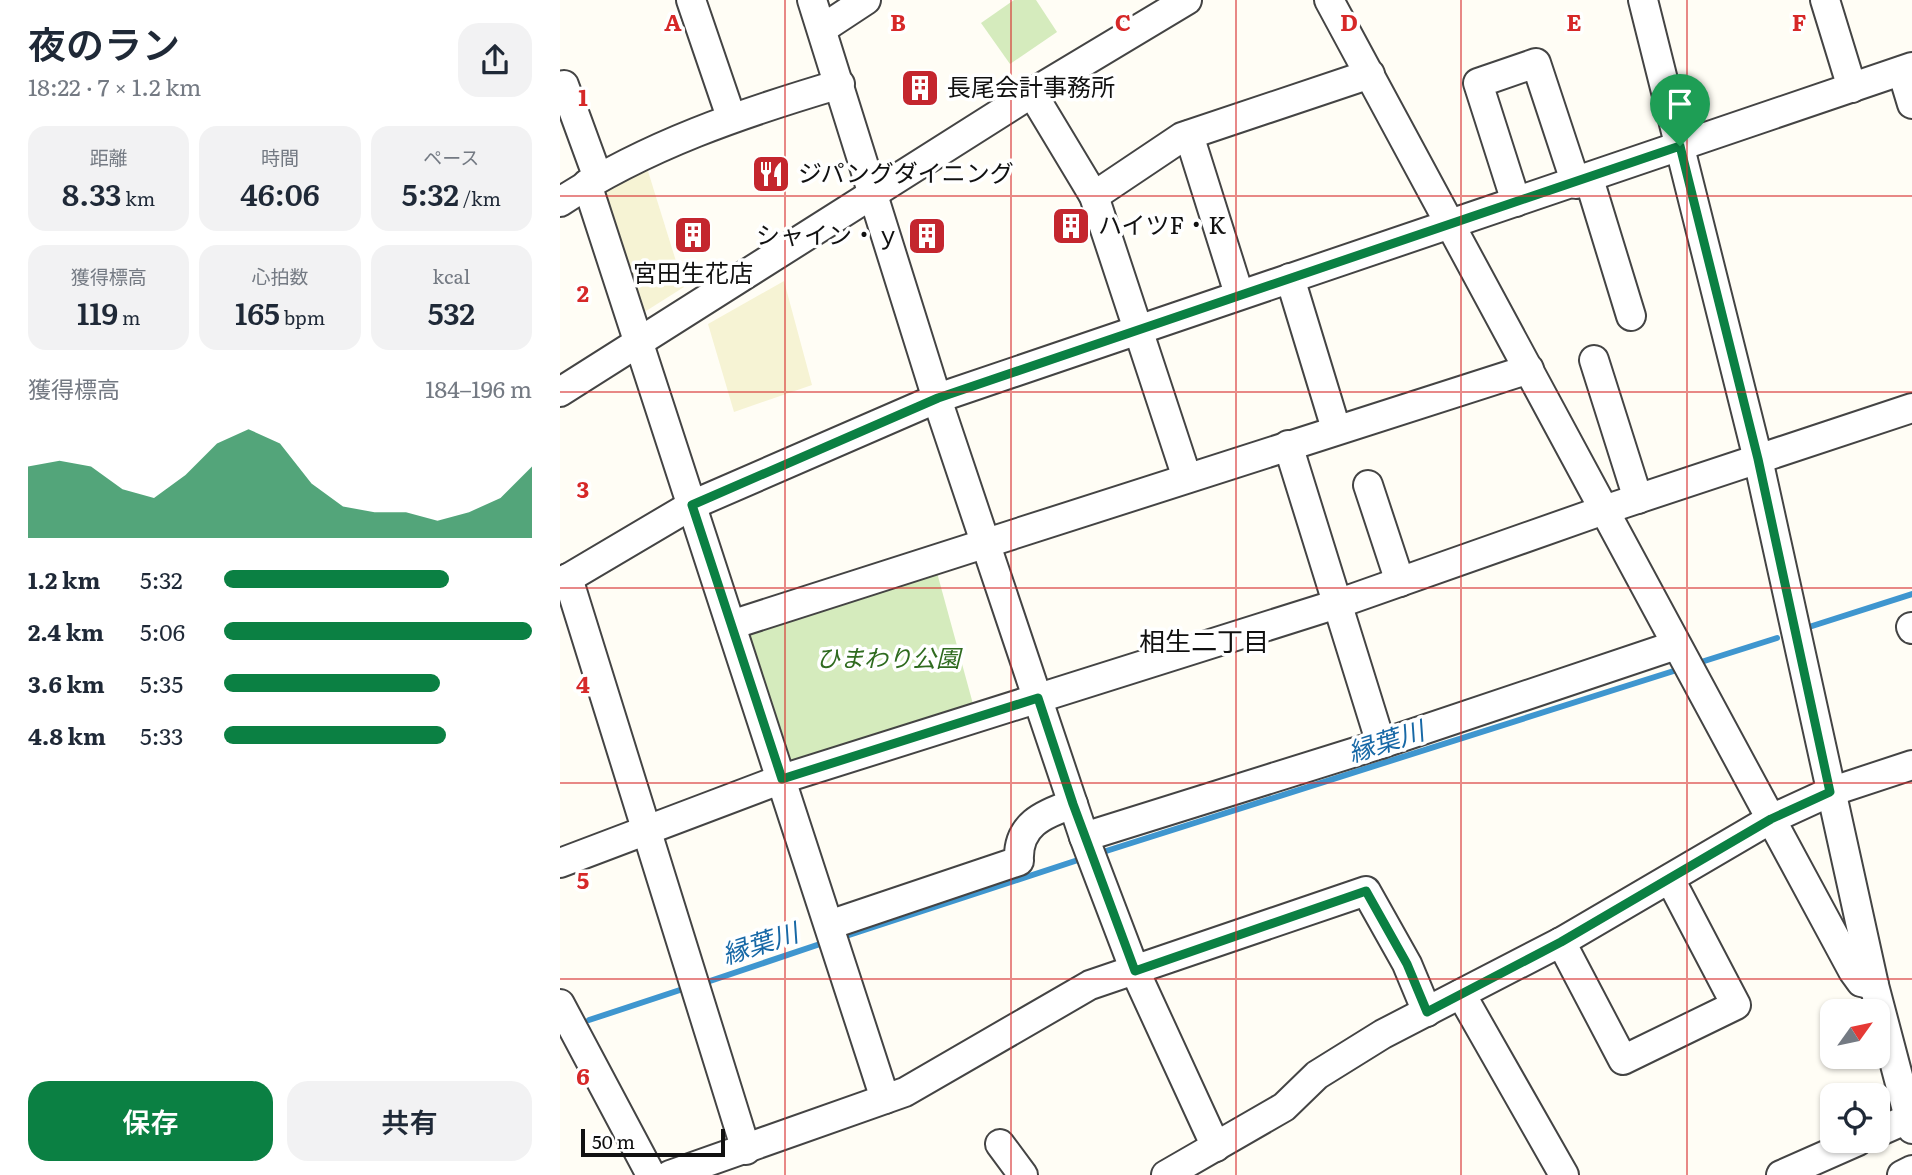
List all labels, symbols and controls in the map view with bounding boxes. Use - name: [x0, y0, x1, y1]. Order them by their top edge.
- text: A: [664, 4, 682, 38]
- text: B: [890, 4, 906, 38]
- text: C: [1115, 4, 1131, 38]
- text: D: [1340, 4, 1358, 38]
- text: E: [1566, 4, 1582, 38]
- text: F: [1792, 4, 1807, 38]
- text: 夜のラン: [28, 14, 180, 71]
- button: share: [458, 23, 532, 97]
- building icon: 長尾会計事務所: [899, 67, 941, 109]
- place label: 長尾会計事務所: [947, 68, 1115, 103]
- text: 18:22 · 7 × 1.2 km: [28, 69, 201, 103]
- pin: [1650, 74, 1710, 146]
- text: 1: [578, 79, 588, 113]
- icon: arrive: [1661, 85, 1699, 123]
- text: 距離: [90, 143, 128, 171]
- text: 時間: [261, 143, 299, 171]
- text: ペース: [423, 143, 479, 171]
- restaurant icon: ジパングダイニング: [750, 153, 792, 195]
- place label: ジパングダイニング: [798, 154, 1014, 189]
- text: 8.33: [62, 171, 122, 215]
- text: 46:06: [240, 171, 320, 215]
- text: 5:32: [402, 171, 459, 215]
- text: km: [122, 184, 155, 212]
- text: /km: [459, 184, 501, 212]
- building icon: ハイツF・K: [1050, 205, 1092, 247]
- place label: ハイツF・K: [1098, 206, 1226, 241]
- building icon: 宮田生花店: [672, 214, 714, 256]
- building icon: シャイン・ｙ: [906, 215, 948, 257]
- place label: シャイン・ｙ: [756, 216, 900, 251]
- place label: 宮田生花店: [633, 254, 753, 289]
- text: 獲得標高: [71, 262, 147, 290]
- text: 心拍数: [251, 262, 309, 290]
- text: kcal: [433, 262, 470, 290]
- text: 2: [577, 275, 589, 309]
- text: 119: [77, 290, 118, 334]
- text: 165: [235, 290, 280, 334]
- text: 532: [428, 290, 475, 334]
- text: m: [118, 303, 140, 331]
- text: bpm: [280, 303, 325, 331]
- text: 獲得標高: [28, 371, 120, 405]
- text: 184–196 m: [425, 371, 532, 405]
- text: 3: [577, 471, 589, 505]
- text: 1.2 km: [28, 562, 100, 596]
- text: 5:32: [140, 562, 183, 596]
- text: 2.4 km: [28, 614, 104, 648]
- text: 5:06: [140, 614, 185, 648]
- district label: 相生二丁目: [1139, 620, 1269, 659]
- park label: ひまわり公園: [816, 639, 963, 674]
- text: 3.6 km: [28, 666, 105, 700]
- text: 5:35: [140, 666, 183, 700]
- text: 4: [576, 666, 590, 700]
- water label: 縁葉川: [1342, 708, 1431, 770]
- text: 4.8 km: [28, 718, 106, 752]
- text: 5:33: [140, 718, 183, 752]
- text: 5: [577, 862, 589, 896]
- water label: 縁葉川: [716, 910, 805, 972]
- north arrow: [1820, 999, 1890, 1069]
- map controls: [1820, 999, 1890, 1153]
- text: 6: [576, 1058, 590, 1092]
- button: 保存: [28, 1081, 273, 1161]
- button: 共有: [287, 1081, 532, 1161]
- button: locate: [1820, 1083, 1890, 1153]
- scale bar: [581, 1126, 724, 1158]
- text: 50 m: [592, 1127, 635, 1155]

